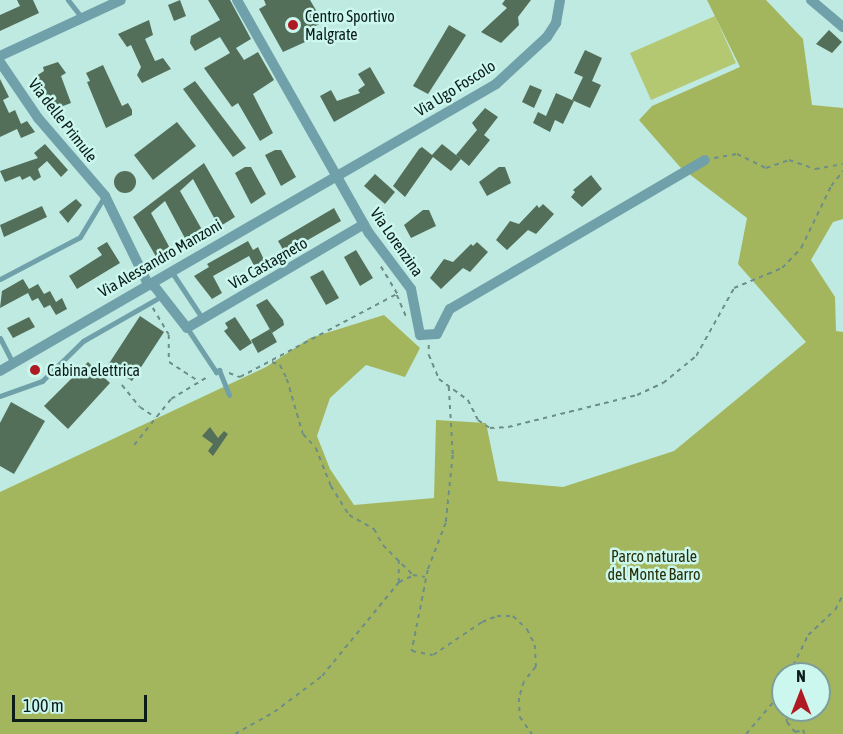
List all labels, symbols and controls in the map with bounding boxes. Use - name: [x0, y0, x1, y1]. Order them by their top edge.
- place label: Centro Sportivo Malgrate: [305, 6, 395, 44]
- marker: Centro Sportivo Malgrate: [286, 18, 300, 32]
- street label: Via Ugo Foscolo: [411, 56, 499, 120]
- street label: Via delle Primule: [24, 74, 102, 166]
- street label: Via Lorenzina: [366, 204, 428, 280]
- street label: Via Alessandro Manzoni: [95, 215, 225, 301]
- street label: Via Castagneto: [225, 233, 311, 293]
- place label: Cabina elettrica: [47, 360, 140, 380]
- marker: Cabina elettrica: [28, 363, 42, 377]
- park label: Parco naturale del Monte Barro: [607, 546, 701, 584]
- north arrow: [771, 662, 831, 722]
- text: N: [796, 667, 806, 685]
- scale bar: [15, 683, 150, 721]
- text: 100 m: [23, 695, 64, 716]

